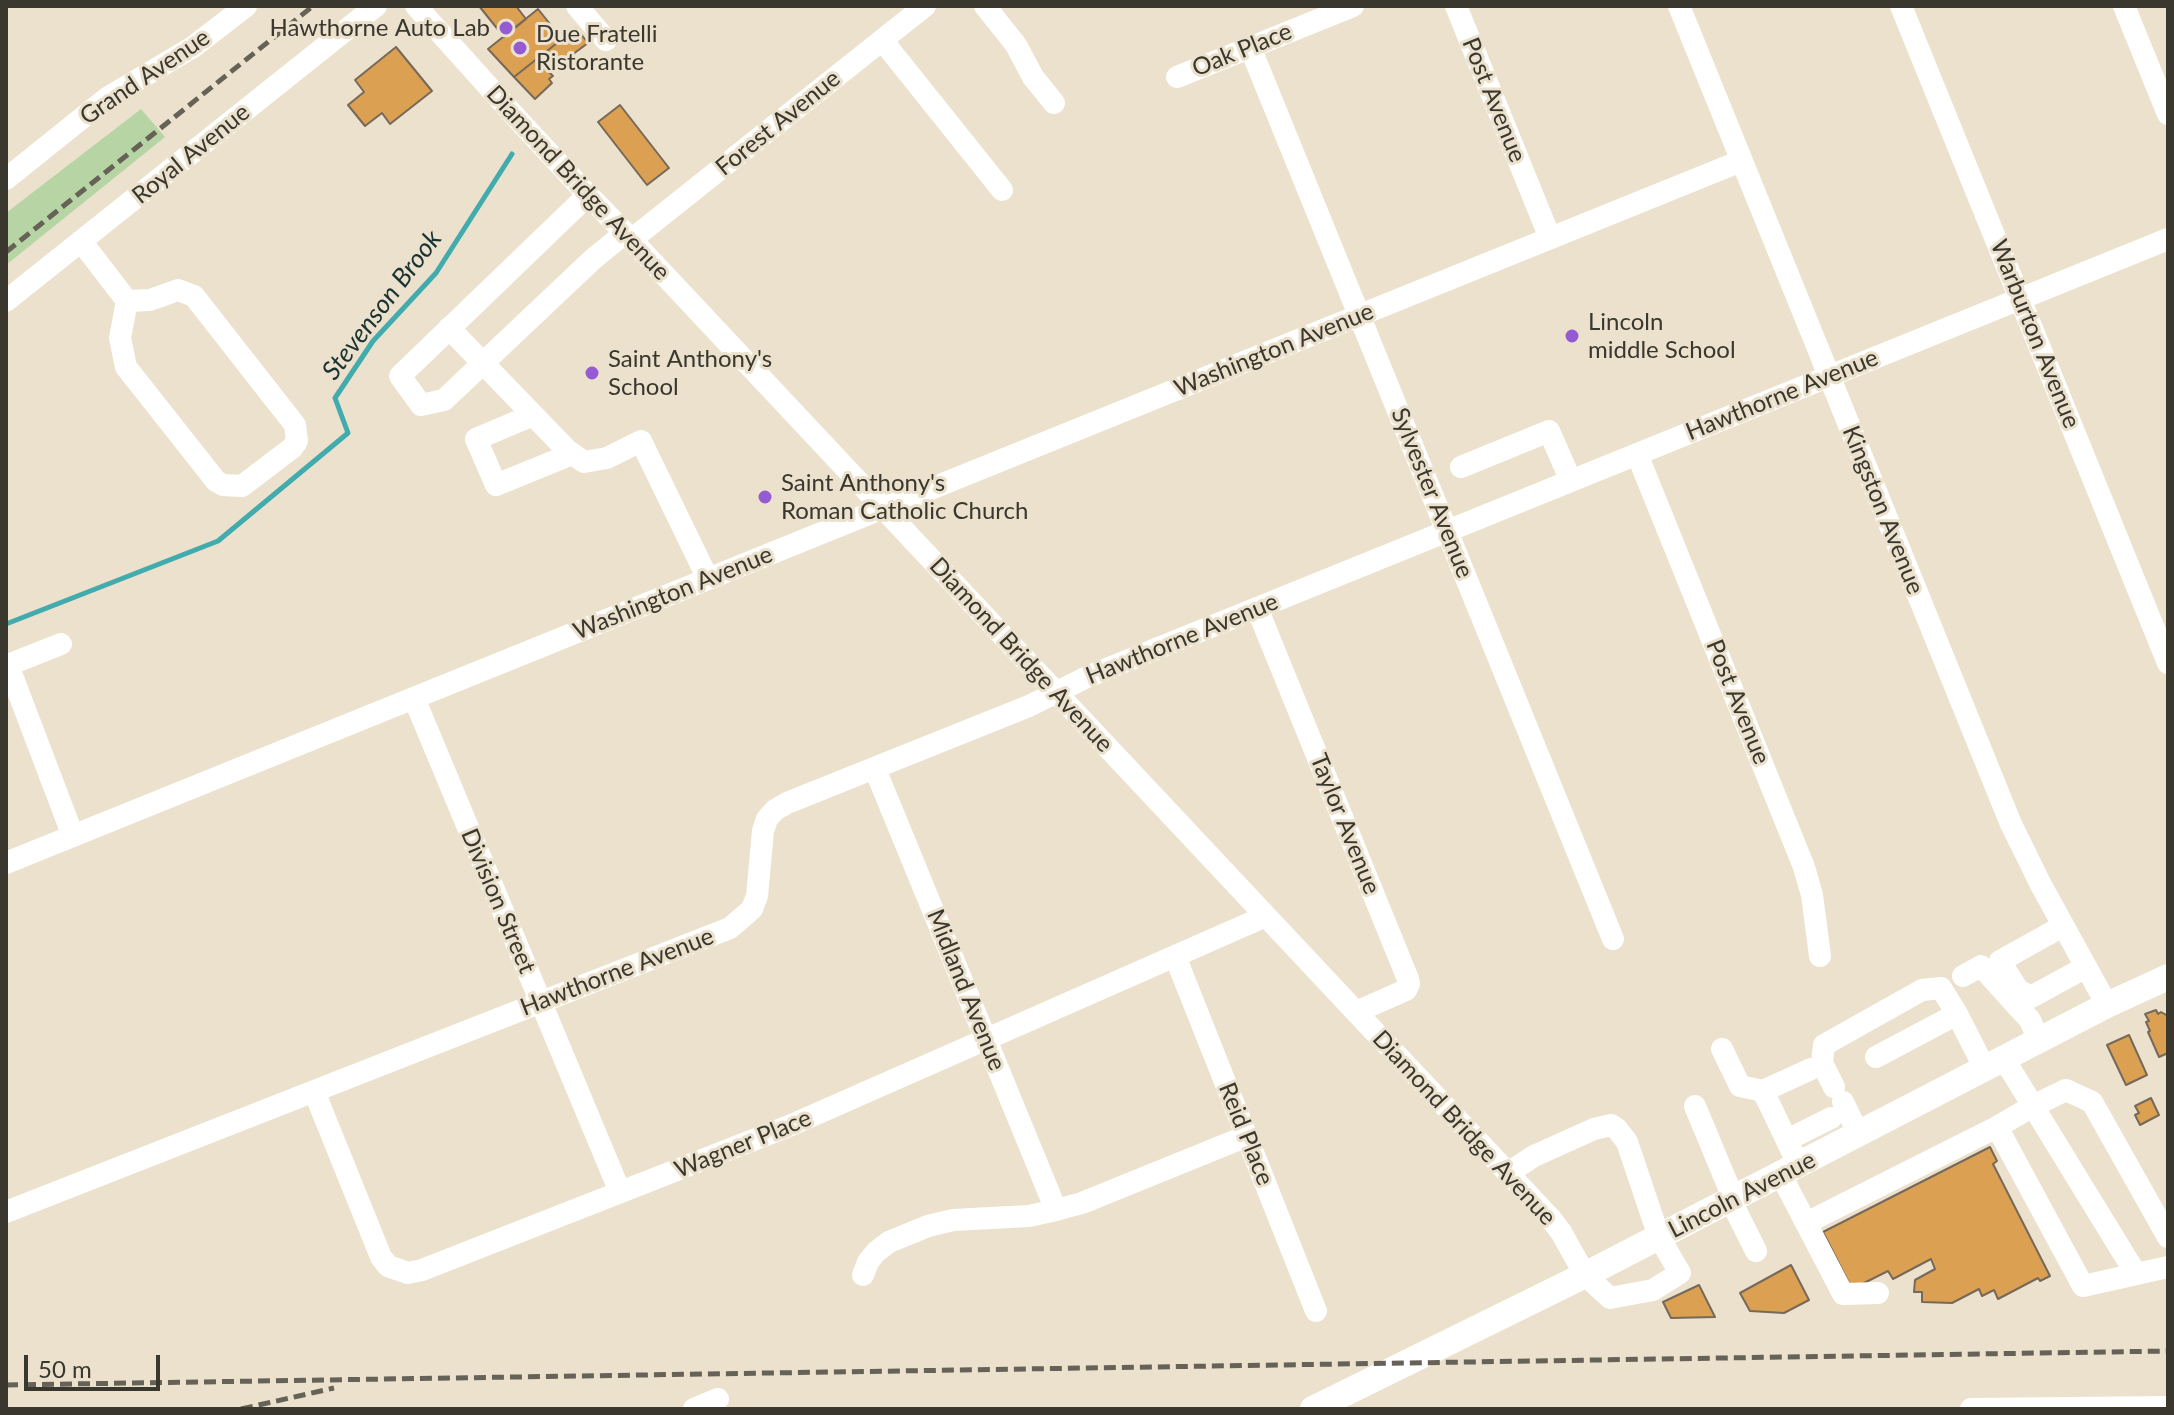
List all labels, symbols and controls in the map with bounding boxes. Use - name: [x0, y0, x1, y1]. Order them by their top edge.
- place label: Hawthorne Auto Lab: [269, 14, 490, 42]
- street label: Oak Place: [1188, 17, 1296, 83]
- marker: Hawthorne Auto Lab: [497, 19, 515, 37]
- place label: Due Fratelli Ristorante: [536, 20, 657, 76]
- street label: Grand Avenue: [75, 23, 215, 131]
- street label: Post Avenue: [1456, 33, 1532, 167]
- marker: Due Fratelli Ristorante: [511, 39, 529, 57]
- street label: Forest Avenue: [710, 64, 846, 182]
- street label: Diamond Bridge Avenue: [480, 80, 676, 286]
- street label: Royal Avenue: [126, 98, 256, 210]
- water label: Stevenson Brook: [316, 224, 448, 386]
- street label: Warburton Avenue: [1984, 235, 2086, 433]
- street label: Washington Avenue: [1170, 297, 1378, 403]
- place label: Lincoln middle School: [1588, 308, 1736, 364]
- marker: Lincoln middle School: [1563, 327, 1581, 345]
- street label: Hawthorne Avenue: [1682, 343, 1882, 447]
- place label: Saint Anthony's School: [608, 345, 772, 401]
- marker: Saint Anthony's School: [583, 364, 601, 382]
- street label: Sylvester Avenue: [1385, 404, 1479, 582]
- street label: Kingston Avenue: [1836, 422, 1930, 598]
- place label: Saint Anthony's Roman Catholic Church: [781, 469, 1028, 525]
- marker: Saint Anthony's Roman Catholic Church: [756, 488, 774, 506]
- street label: Washington Avenue: [569, 540, 777, 646]
- street label: Diamond Bridge Avenue: [923, 552, 1119, 758]
- street label: Hawthorne Avenue: [1082, 587, 1282, 691]
- street label: Post Avenue: [1700, 635, 1776, 769]
- street label: Taylor Avenue: [1304, 750, 1386, 898]
- street label: Division Street: [455, 824, 541, 978]
- street label: Midland Avenue: [921, 905, 1011, 1075]
- street label: Hawthorne Avenue: [516, 922, 718, 1022]
- street label: Diamond Bridge Avenue: [1366, 1025, 1562, 1231]
- street label: Reid Place: [1212, 1078, 1280, 1190]
- street label: Wagner Place: [671, 1104, 815, 1184]
- street label: Lincoln Avenue: [1664, 1146, 1820, 1244]
- scale bar: [28, 1339, 164, 1389]
- text: 50 m: [38, 1354, 92, 1383]

